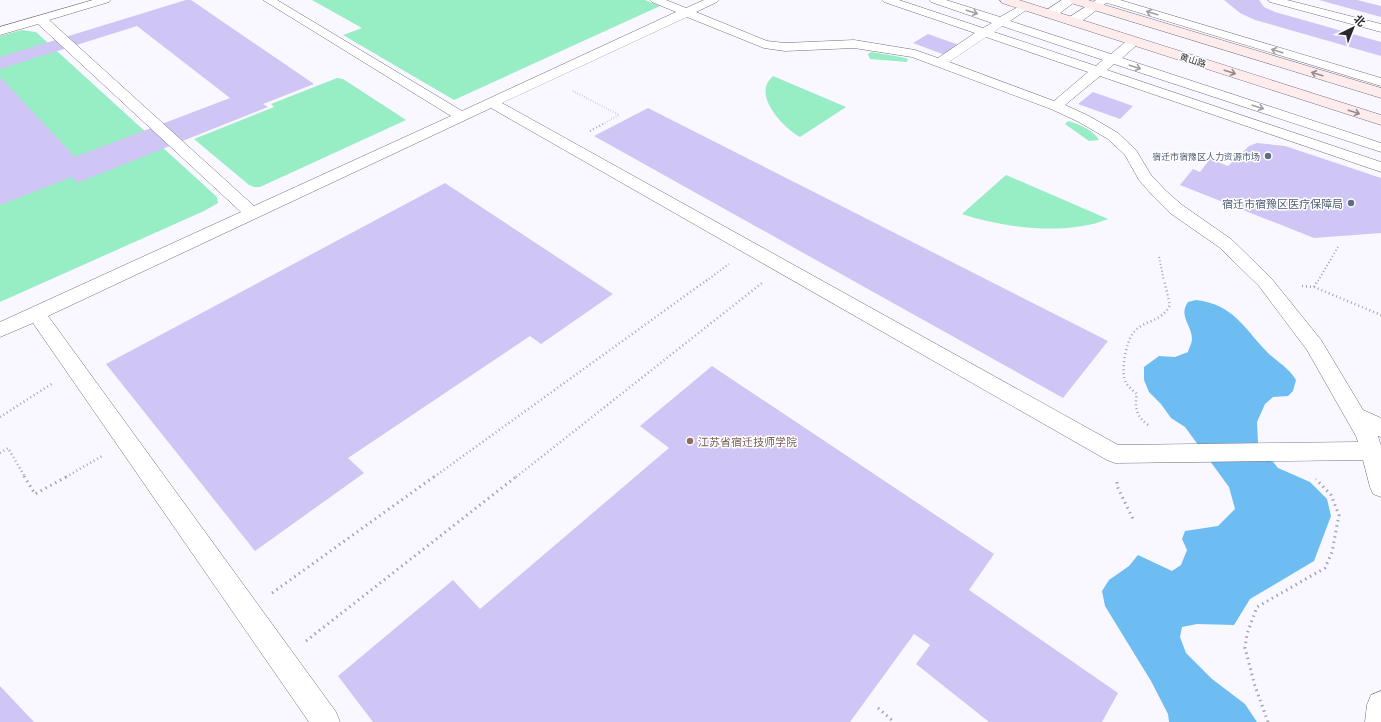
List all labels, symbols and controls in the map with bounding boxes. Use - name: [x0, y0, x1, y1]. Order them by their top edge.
- north arrow: [1333, 8, 1373, 48]
- one-way arrow: [965, 9, 977, 17]
- one-way arrow: [1146, 9, 1159, 16]
- text: 北: [1351, 11, 1369, 30]
- one-way arrow: [1270, 47, 1283, 54]
- street label: 黄山路: [1178, 50, 1208, 70]
- one-way arrow: [1129, 63, 1141, 71]
- one-way arrow: [1223, 69, 1236, 76]
- one-way arrow: [1311, 70, 1324, 77]
- one-way arrow: [1252, 104, 1264, 112]
- one-way arrow: [1347, 108, 1359, 116]
- place label: 宿迁市宿豫区人力资源市场: [1152, 150, 1260, 163]
- marker: 宿迁市宿豫区人力资源市场: [1263, 151, 1273, 161]
- place label: 宿迁市宿豫区医疗保障局: [1222, 196, 1343, 211]
- marker: 宿迁市宿豫区医疗保障局: [1346, 198, 1356, 208]
- place label: 江苏省宿迁技师学院: [698, 434, 797, 449]
- marker: 江苏省宿迁技师学院: [685, 436, 695, 446]

